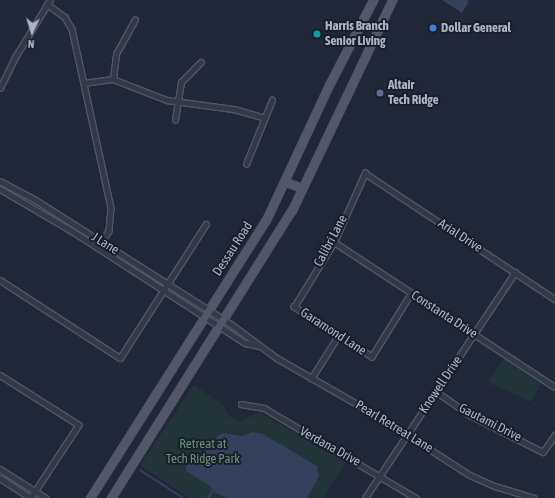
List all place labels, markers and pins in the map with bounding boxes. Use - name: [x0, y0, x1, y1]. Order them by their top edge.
- place label: Harris Branch Senior Living: [325, 19, 389, 50]
- place label: Dollar General: [441, 20, 511, 36]
- marker: Dollar General: [428, 23, 438, 33]
- marker: Harris Branch Senior Living: [312, 29, 322, 39]
- place label: Altair Tech Ridge: [388, 78, 439, 109]
- marker: Altair Tech Ridge: [375, 88, 385, 98]

